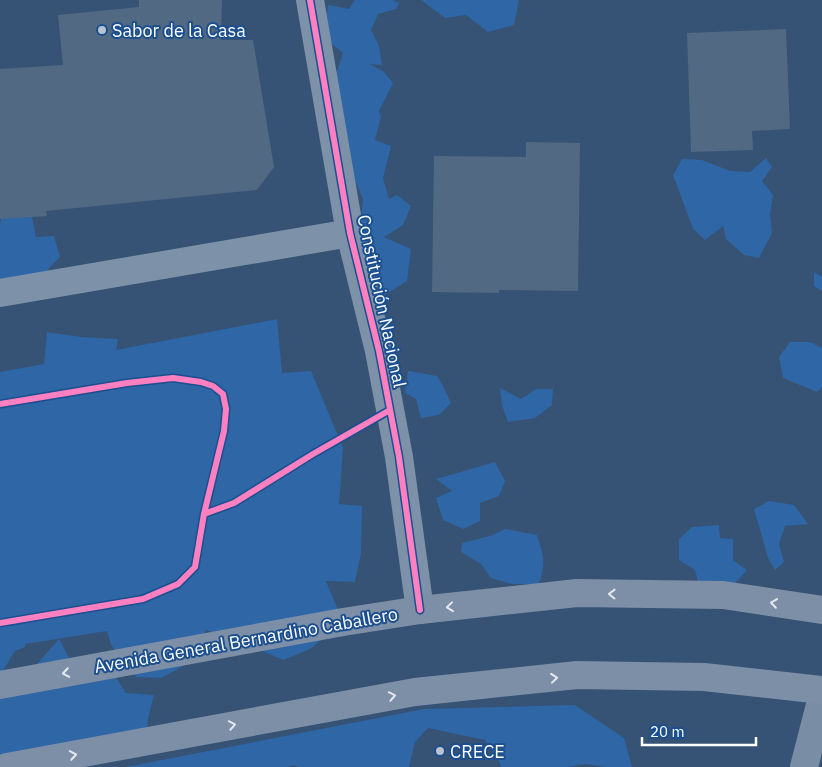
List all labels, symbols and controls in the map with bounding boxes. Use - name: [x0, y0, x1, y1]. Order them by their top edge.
- place label: Sabor de la Casa: [112, 19, 246, 42]
- marker: Sabor de la Casa: [96, 24, 108, 36]
- street label: Constitución Nacional: [352, 212, 412, 390]
- one-way arrow: [608, 588, 616, 599]
- one-way arrow: [769, 598, 778, 608]
- one-way arrow: [446, 601, 454, 612]
- street label: Avenida General Bernardino Caballero: [92, 602, 400, 678]
- one-way arrow: [61, 667, 70, 677]
- one-way arrow: [550, 673, 558, 684]
- one-way arrow: [388, 691, 397, 701]
- scale bar: [642, 714, 756, 746]
- one-way arrow: [228, 721, 237, 731]
- text: 20 m: [650, 722, 685, 741]
- place label: CRECE: [450, 740, 505, 763]
- marker: CRECE: [434, 745, 446, 757]
- one-way arrow: [68, 750, 77, 761]

